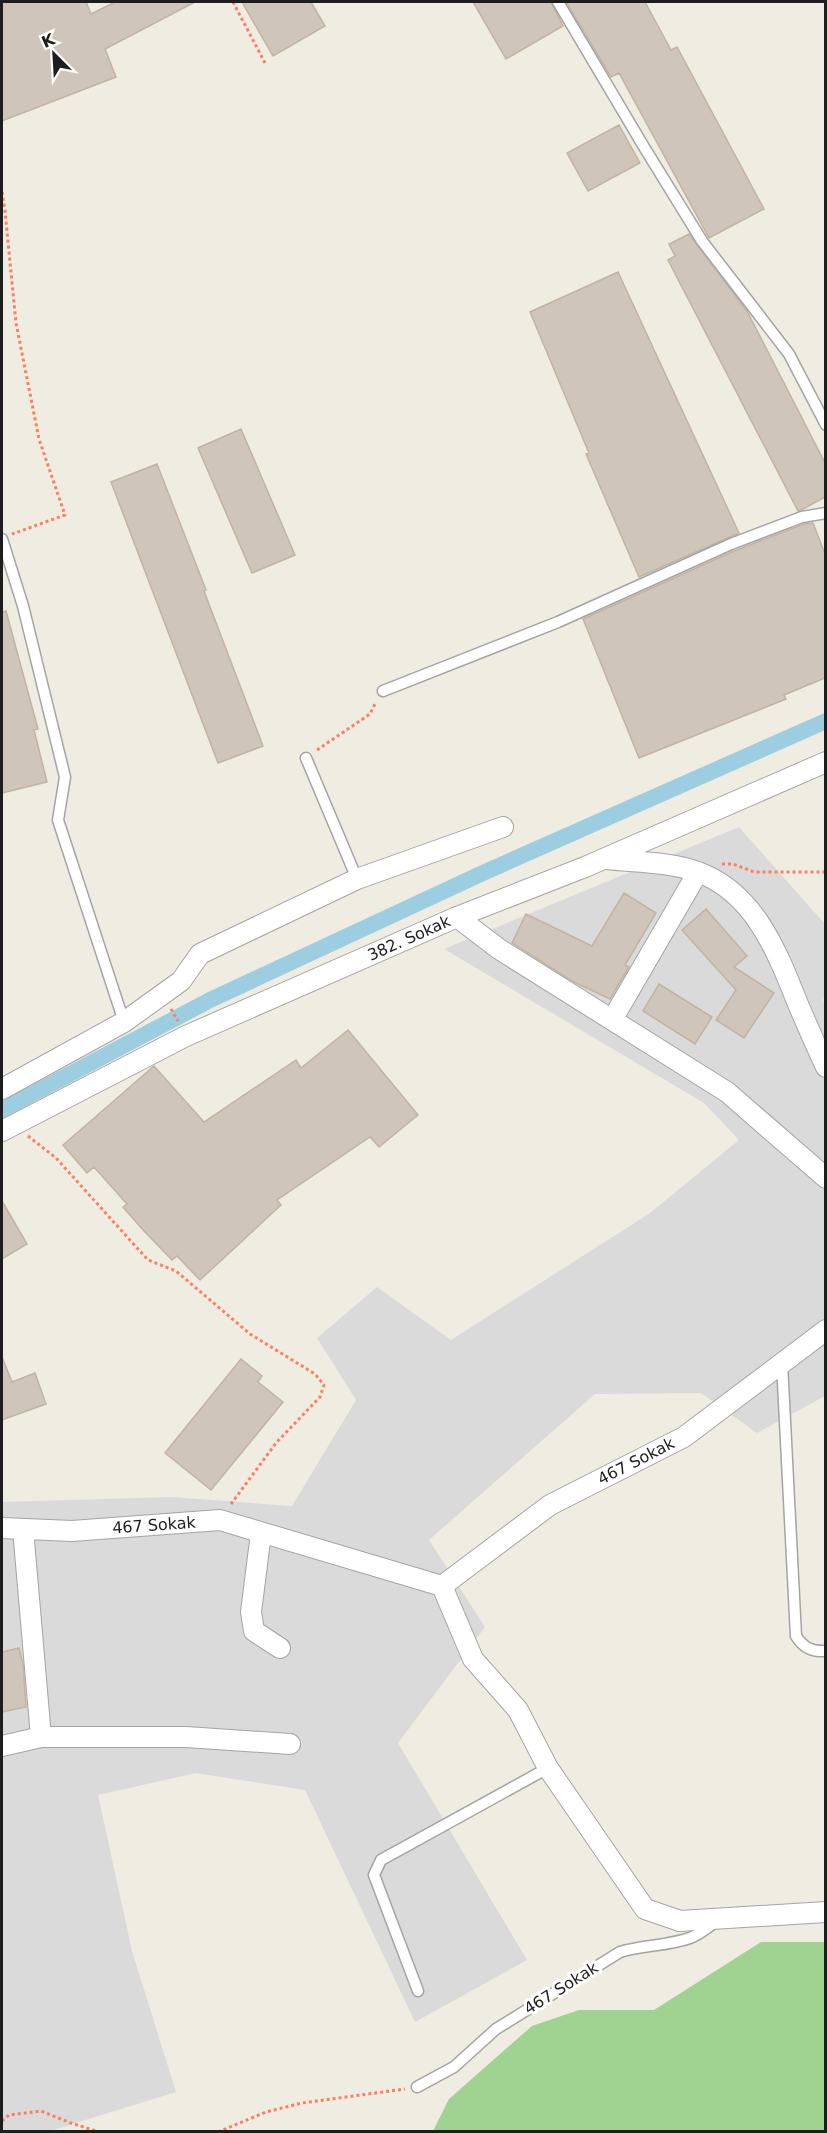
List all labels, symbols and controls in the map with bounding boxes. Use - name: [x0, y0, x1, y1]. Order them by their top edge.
- north arrow: [24, 24, 84, 84]
- text: K: [39, 29, 58, 52]
- street label: 382. Sokak: [365, 911, 454, 965]
- street label: 467 Sokak: [594, 1433, 678, 1488]
- street label: 467 Sokak: [112, 1513, 197, 1537]
- street label: 467 Sokak: [521, 1957, 602, 2018]

